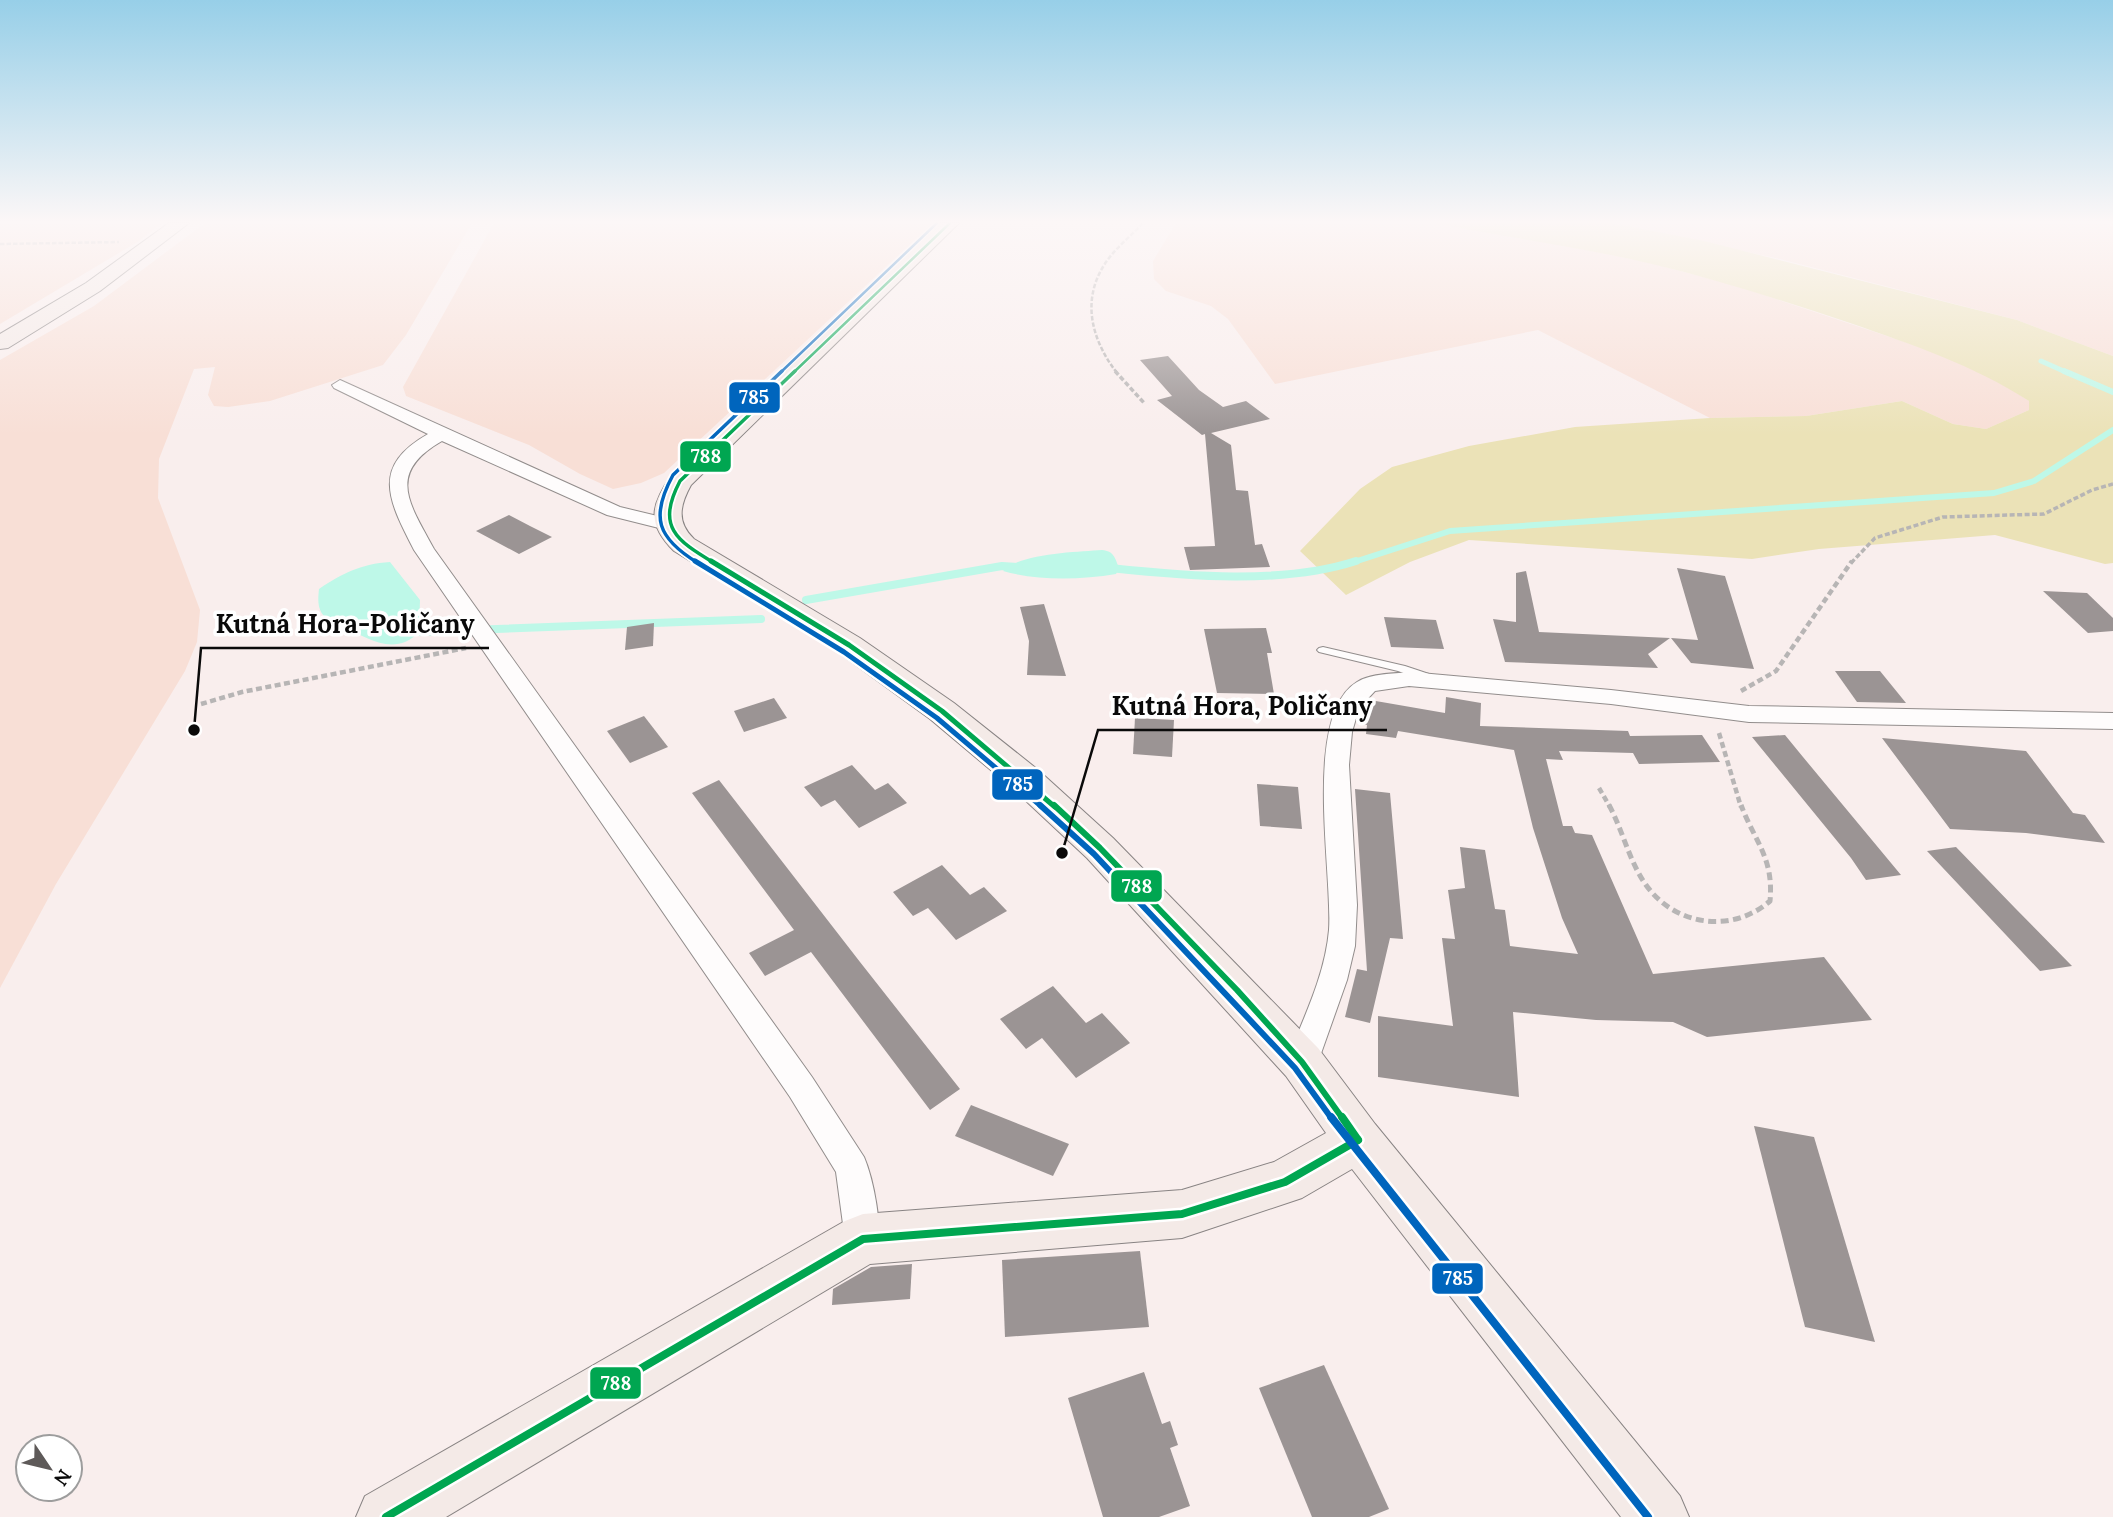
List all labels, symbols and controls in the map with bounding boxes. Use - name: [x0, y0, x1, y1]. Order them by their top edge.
- line badge: 785: [728, 381, 781, 414]
- text: 785: [739, 385, 769, 409]
- line badge: 788: [679, 440, 732, 473]
- text: 788: [691, 444, 721, 468]
- callout: Kutná Hora-Poličany: [201, 601, 489, 648]
- text: Kutná Hora-Poličany: [215, 607, 475, 640]
- callout: Kutná Hora, Poličany: [1098, 683, 1387, 730]
- text: Kutná Hora, Poličany: [1112, 689, 1373, 722]
- line badge: 785: [991, 768, 1044, 801]
- text: 785: [1003, 772, 1033, 796]
- line badge: 788: [1110, 869, 1163, 903]
- text: 788: [1122, 874, 1152, 898]
- line badge: 785: [1431, 1262, 1484, 1295]
- text: 785: [1443, 1266, 1473, 1290]
- line badge: 788: [589, 1366, 642, 1400]
- text: 788: [601, 1371, 631, 1395]
- north arrow: [14, 1433, 84, 1503]
- text: N: [49, 1465, 77, 1491]

